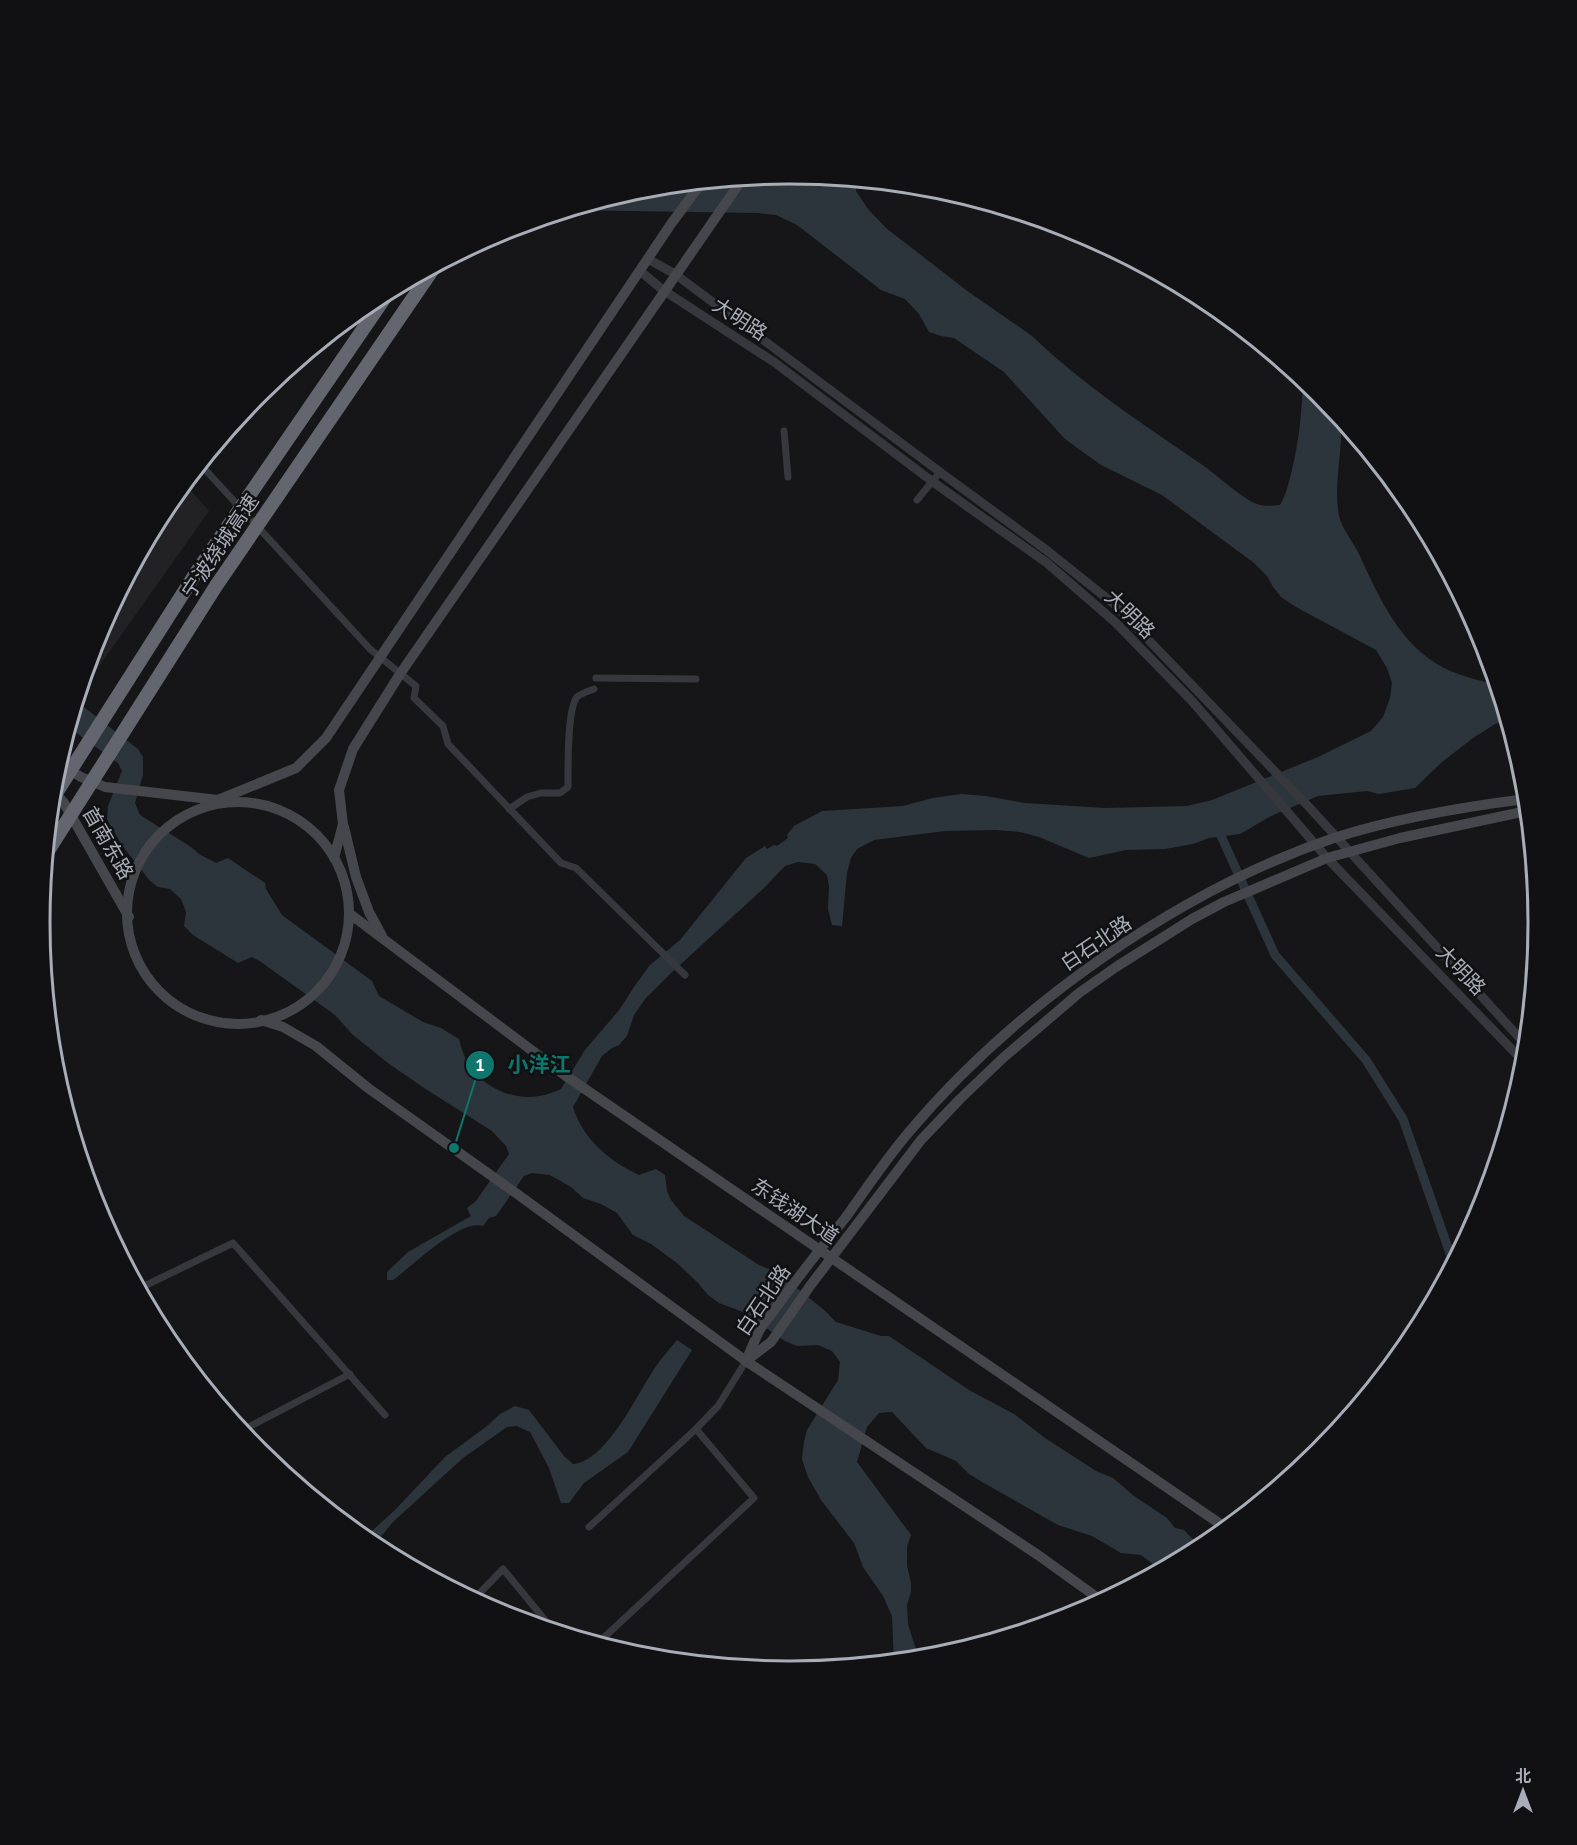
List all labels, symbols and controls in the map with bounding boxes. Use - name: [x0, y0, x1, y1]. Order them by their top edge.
- street label: 大明路: [708, 292, 772, 346]
- street label: 宁波绕城高速: [176, 489, 264, 603]
- street label: 大明路: [1099, 584, 1161, 644]
- street label: 首南东路: [77, 802, 139, 884]
- street label: 白石北路: [1056, 910, 1136, 976]
- street label: 大明路: [1431, 939, 1491, 1001]
- callout: 小洋江: [465, 1045, 582, 1084]
- text: 小洋江: [508, 1051, 571, 1078]
- text: 1: [475, 1053, 485, 1076]
- street label: 东钱湖大道: [746, 1172, 844, 1250]
- street label: 白石北路: [730, 1260, 796, 1340]
- north arrow: [1493, 1761, 1553, 1821]
- text: 北: [1515, 1766, 1531, 1786]

